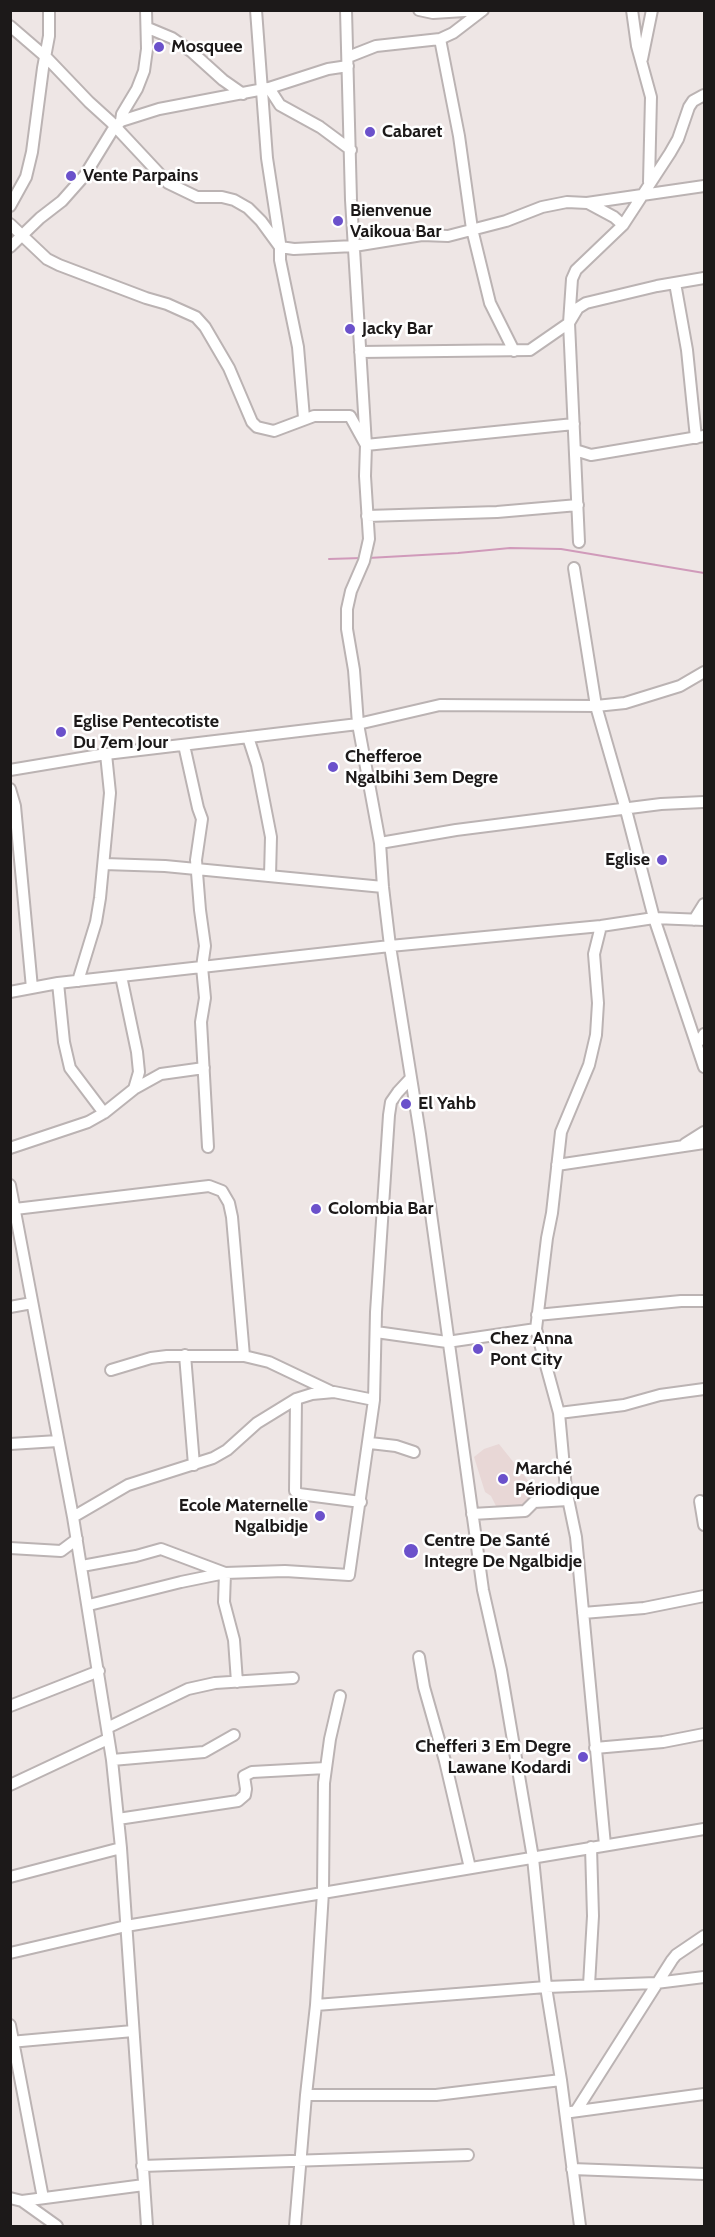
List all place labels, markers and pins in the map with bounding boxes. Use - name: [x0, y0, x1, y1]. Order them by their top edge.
- place label: Mosquee: [171, 36, 242, 58]
- marker: Mosquee: [152, 40, 166, 54]
- place label: Cabaret: [382, 121, 442, 143]
- marker: Cabaret: [363, 125, 377, 139]
- place label: Vente Parpains: [83, 165, 198, 187]
- marker: Vente Parpains: [64, 169, 78, 183]
- place label: Bienvenue Vaikoua Bar: [350, 200, 441, 242]
- marker: Bienvenue Vaikoua Bar: [331, 214, 345, 228]
- place label: Jacky Bar: [362, 318, 433, 340]
- marker: Jacky Bar: [343, 322, 357, 336]
- place label: Eglise Pentecotiste Du 7em Jour: [73, 711, 219, 754]
- marker: Eglise Pentecotiste Du 7em Jour: [54, 725, 68, 739]
- place label: Chefferoe Ngalbihi 3em Degre: [345, 746, 498, 789]
- marker: Chefferoe Ngalbihi 3em Degre: [326, 760, 340, 774]
- place label: Eglise: [605, 849, 650, 871]
- marker: Eglise: [655, 853, 669, 867]
- place label: El Yahb: [418, 1093, 476, 1115]
- marker: El Yahb: [399, 1097, 413, 1111]
- place label: Colombia Bar: [328, 1198, 433, 1220]
- marker: Colombia Bar: [309, 1202, 323, 1216]
- place label: Chez Anna Pont City: [490, 1328, 573, 1370]
- marker: Chez Anna Pont City: [471, 1342, 485, 1356]
- place label: Marché Périodique: [515, 1458, 599, 1500]
- marker: Marché Périodique: [496, 1472, 510, 1486]
- place label: Ecole Maternelle Ngalbidje: [179, 1495, 308, 1538]
- marker: Ecole Maternelle Ngalbidje: [313, 1509, 327, 1523]
- place label: Centre De Santé Integre De Ngalbidje: [424, 1530, 582, 1572]
- marker: Centre De Santé Integre De Ngalbidje: [402, 1542, 420, 1560]
- place label: Chefferi 3 Em Degre Lawane Kodardi: [415, 1736, 571, 1778]
- marker: Chefferi 3 Em Degre Lawane Kodardi: [576, 1750, 590, 1764]

